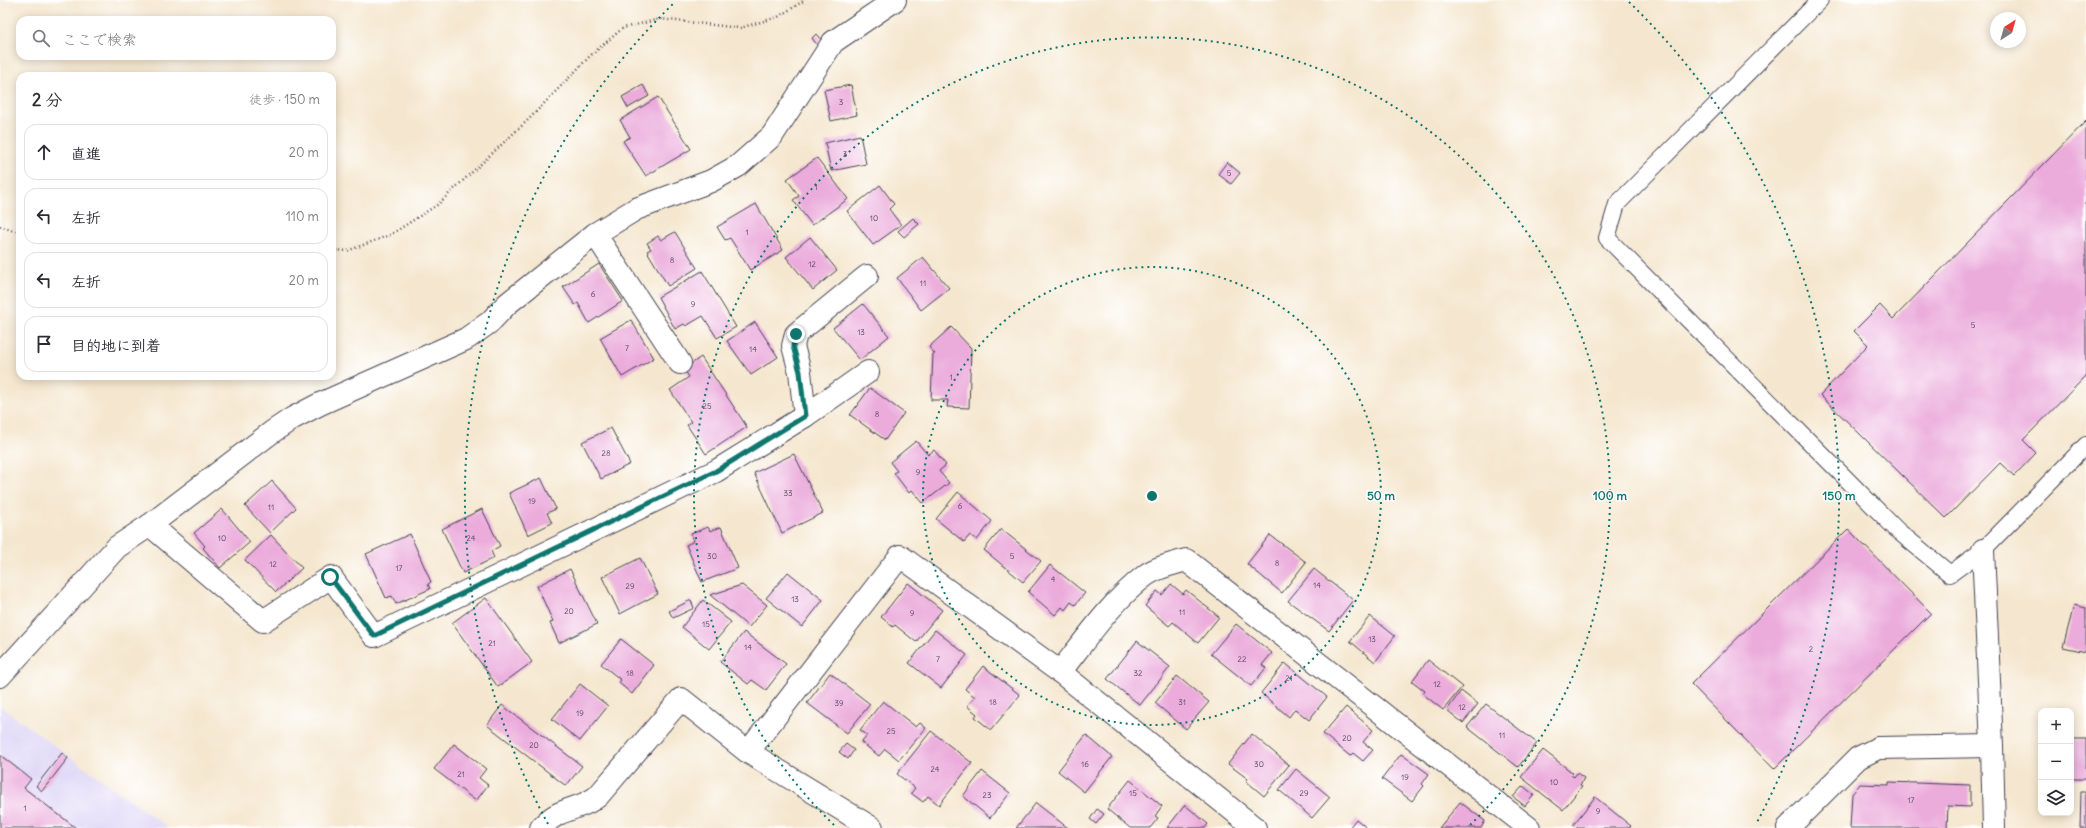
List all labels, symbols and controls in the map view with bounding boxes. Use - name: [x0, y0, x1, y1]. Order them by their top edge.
- north arrow: [1990, 12, 2026, 48]
- search box: [16, 16, 336, 60]
- icon: search: [30, 27, 52, 49]
- text: ここで検索: [62, 30, 137, 49]
- text: 2 分: [32, 89, 62, 111]
- text: 徒歩 · 150 m: [249, 91, 320, 108]
- house number: 3: [839, 97, 844, 107]
- icon: ahead: [33, 141, 55, 163]
- text: 直進: [71, 144, 101, 163]
- text: 20 m: [289, 144, 319, 161]
- house number: 3: [843, 149, 848, 159]
- house number: 5: [1227, 168, 1232, 178]
- house number: 1: [814, 182, 818, 192]
- icon: left: [33, 205, 55, 227]
- text: 左折: [71, 208, 101, 227]
- text: 110 m: [286, 208, 319, 225]
- house number: 10: [870, 213, 878, 223]
- house number: 1: [745, 227, 749, 237]
- house number: 8: [670, 255, 675, 265]
- house number: 12: [808, 259, 816, 269]
- icon: left: [33, 269, 55, 291]
- text: 左折: [71, 272, 101, 291]
- text: 20 m: [289, 272, 319, 289]
- house number: 11: [920, 278, 926, 288]
- house number: 6: [591, 289, 596, 299]
- house number: 9: [691, 299, 696, 309]
- house number: 5: [1971, 320, 1976, 330]
- route end: [787, 325, 805, 343]
- house number: 13: [857, 327, 865, 337]
- icon: arrive: [33, 333, 55, 355]
- text: 目的地に到着: [71, 336, 161, 355]
- house number: 7: [625, 343, 629, 353]
- house number: 14: [749, 344, 757, 354]
- house number: 1: [949, 372, 953, 382]
- house number: 25: [703, 401, 712, 411]
- house number: 8: [875, 409, 880, 419]
- house number: 28: [602, 448, 611, 458]
- house number: 9: [916, 467, 921, 477]
- house number: 33: [783, 488, 793, 498]
- text: 50 m: [1367, 488, 1396, 503]
- text: 100 m: [1593, 488, 1627, 503]
- text: 150 m: [1823, 488, 1856, 503]
- centre of rings: [1145, 489, 1159, 503]
- house number: 19: [528, 496, 536, 506]
- house number: 6: [958, 501, 963, 511]
- house number: 11: [268, 502, 274, 512]
- house number: 10: [218, 533, 226, 543]
- house number: 24: [467, 533, 476, 543]
- house number: 30: [707, 551, 717, 561]
- house number: 5: [1010, 551, 1015, 561]
- house number: 8: [1275, 558, 1280, 568]
- house number: 12: [269, 559, 277, 569]
- house number: 17: [395, 563, 403, 573]
- route start: [321, 568, 339, 586]
- house number: 4: [1051, 574, 1056, 584]
- house number: 14: [1313, 580, 1321, 590]
- house number: 29: [626, 581, 635, 591]
- house number: 13: [791, 594, 799, 604]
- house number: 20: [564, 606, 574, 616]
- house number: 11: [1179, 607, 1185, 617]
- house number: 9: [910, 608, 915, 618]
- house number: 15: [702, 619, 710, 629]
- house number: 13: [1368, 634, 1376, 644]
- house number: 21: [488, 638, 496, 648]
- house number: 14: [744, 642, 752, 652]
- house number: 2: [1809, 644, 1814, 654]
- house number: 7: [936, 654, 940, 664]
- house number: 22: [1238, 654, 1247, 664]
- house number: 18: [626, 668, 634, 678]
- house number: 32: [1134, 668, 1143, 678]
- house number: 21: [1285, 673, 1293, 683]
- house number: 12: [1433, 679, 1441, 689]
- house number: 18: [989, 697, 997, 707]
- house number: 31: [1178, 697, 1186, 707]
- house number: 39: [834, 698, 844, 708]
- house number: 12: [1458, 702, 1466, 712]
- house number: 19: [576, 708, 584, 718]
- map controls: [2038, 708, 2074, 816]
- button: +: [2038, 708, 2074, 744]
- house number: 25: [887, 726, 896, 736]
- house number: 11: [1499, 730, 1505, 740]
- house number: 20: [1342, 733, 1352, 743]
- house number: 20: [529, 740, 539, 750]
- button: −: [2038, 744, 2074, 780]
- house number: 16: [1081, 759, 1089, 769]
- house number: 30: [1254, 759, 1264, 769]
- house number: 24: [931, 764, 940, 774]
- house number: 21: [457, 769, 465, 779]
- house number: 19: [1401, 772, 1409, 782]
- house number: 10: [1550, 777, 1558, 787]
- button: layers: [2038, 780, 2074, 816]
- house number: 15: [1129, 788, 1137, 798]
- house number: 29: [1300, 788, 1309, 798]
- house number: 23: [983, 790, 992, 800]
- house number: 17: [1907, 795, 1915, 805]
- house number: 1: [23, 803, 27, 813]
- house number: 9: [1596, 806, 1601, 816]

